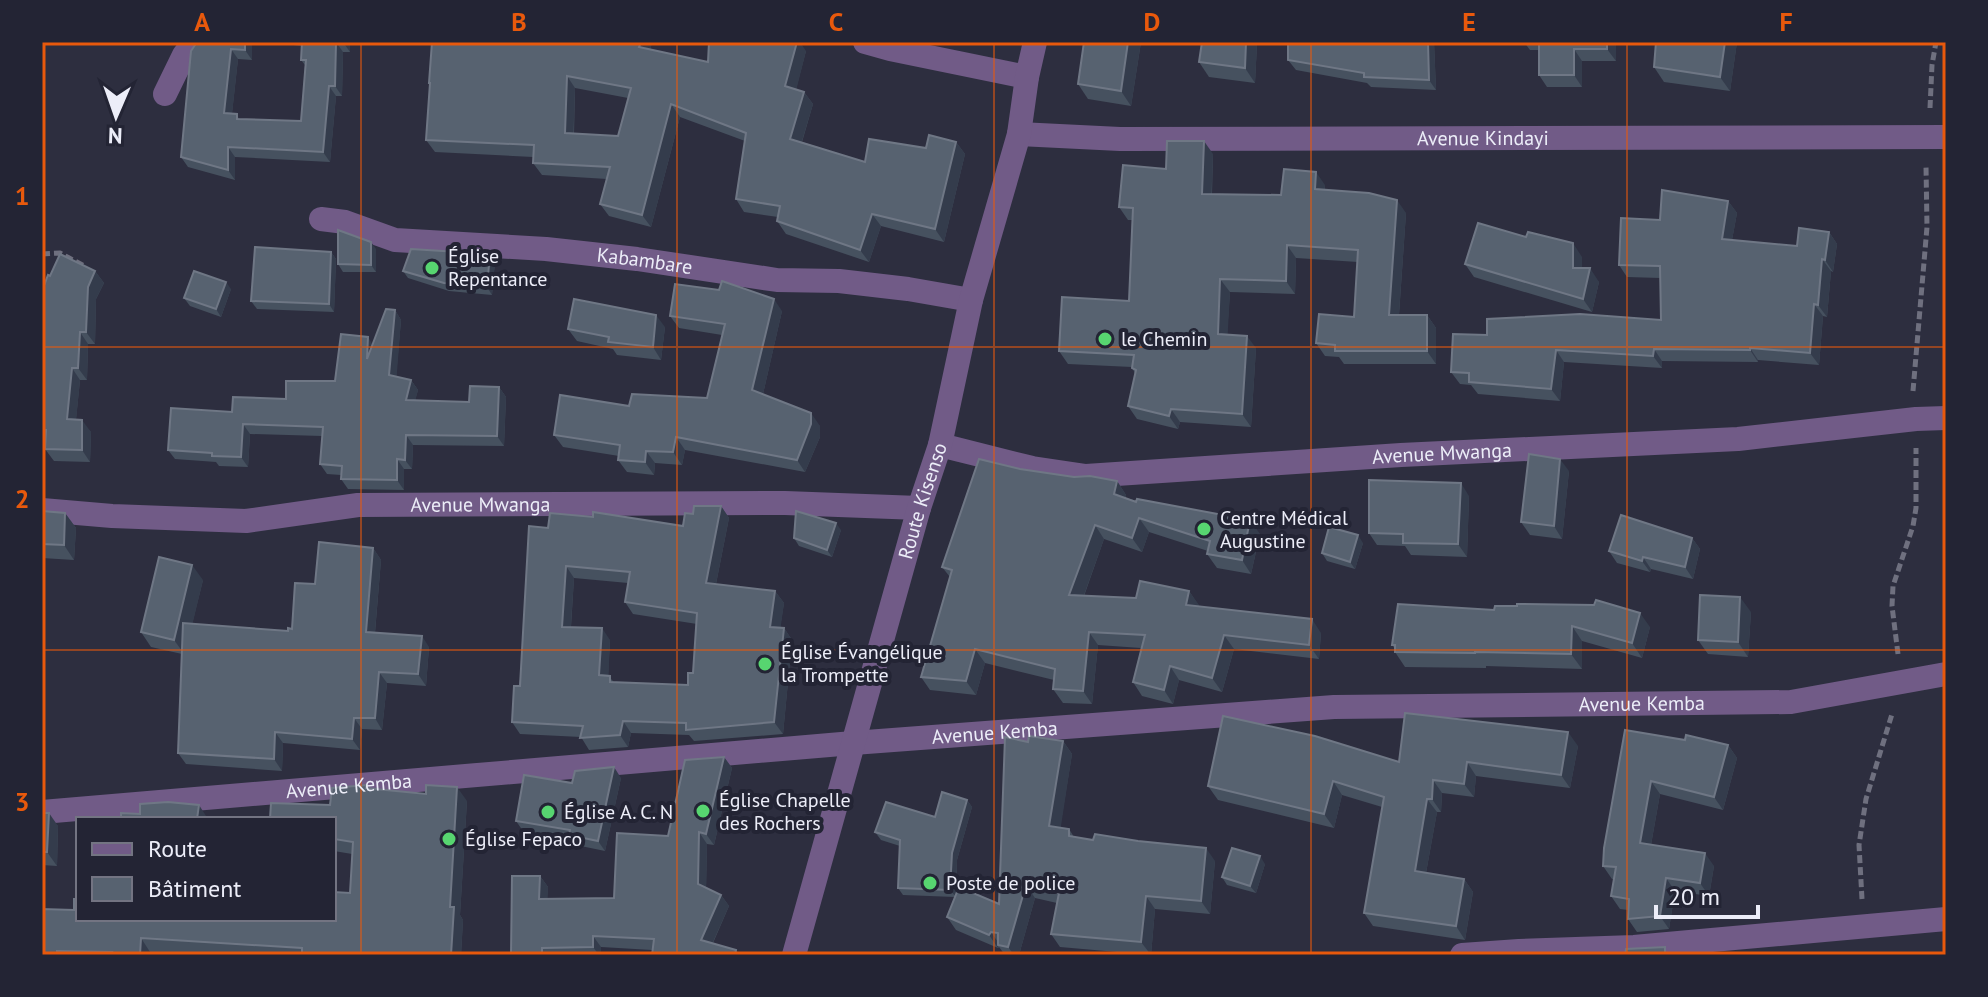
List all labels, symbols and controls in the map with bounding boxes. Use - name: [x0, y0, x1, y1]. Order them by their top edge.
- text: A: [194, 5, 210, 38]
- text: B: [511, 5, 527, 38]
- text: C: [829, 5, 843, 38]
- text: D: [1144, 5, 1160, 38]
- text: E: [1462, 5, 1476, 38]
- text: F: [1779, 5, 1793, 38]
- north arrow: [76, 76, 156, 156]
- text: N: [108, 122, 123, 150]
- street label: Avenue Kindayi: [1417, 125, 1549, 151]
- text: 1: [15, 179, 29, 212]
- street label: Kabambare: [596, 242, 694, 280]
- place label: Église Repentance: [448, 243, 547, 292]
- marker: Église Repentance: [423, 259, 441, 277]
- place label: le Chemin: [1121, 326, 1207, 352]
- marker: le Chemin: [1096, 330, 1114, 348]
- street label: Avenue Mwanga: [1371, 437, 1512, 470]
- street label: Route Kisenso: [892, 439, 953, 562]
- text: 2: [15, 482, 29, 515]
- street label: Avenue Mwanga: [410, 491, 551, 518]
- place label: Centre Médical Augustine: [1220, 505, 1348, 554]
- marker: Centre Médical Augustine: [1195, 520, 1213, 538]
- place label: Église Évangélique la Trompette: [781, 639, 943, 688]
- marker: Église Évangélique la Trompette: [756, 655, 774, 673]
- street label: Avenue Kemba: [1578, 690, 1705, 717]
- street label: Avenue Kemba: [931, 715, 1059, 750]
- street label: Avenue Kemba: [285, 768, 413, 804]
- text: 3: [15, 785, 29, 818]
- place label: Église Chapelle des Rochers: [719, 787, 851, 836]
- place label: Église A. C. N: [564, 799, 673, 825]
- marker: Église Chapelle des Rochers: [694, 802, 712, 820]
- marker: Église A. C. N: [539, 803, 557, 821]
- legend: [76, 817, 336, 921]
- place label: Église Fepaco: [465, 826, 582, 852]
- marker: Église Fepaco: [440, 830, 458, 848]
- text: Route: [148, 833, 207, 864]
- scale bar: [1656, 869, 1758, 919]
- place label: Poste de police: [946, 870, 1075, 896]
- text: Bâtiment: [148, 873, 241, 904]
- marker: Poste de police: [921, 874, 939, 892]
- text: 20 m: [1668, 881, 1720, 912]

